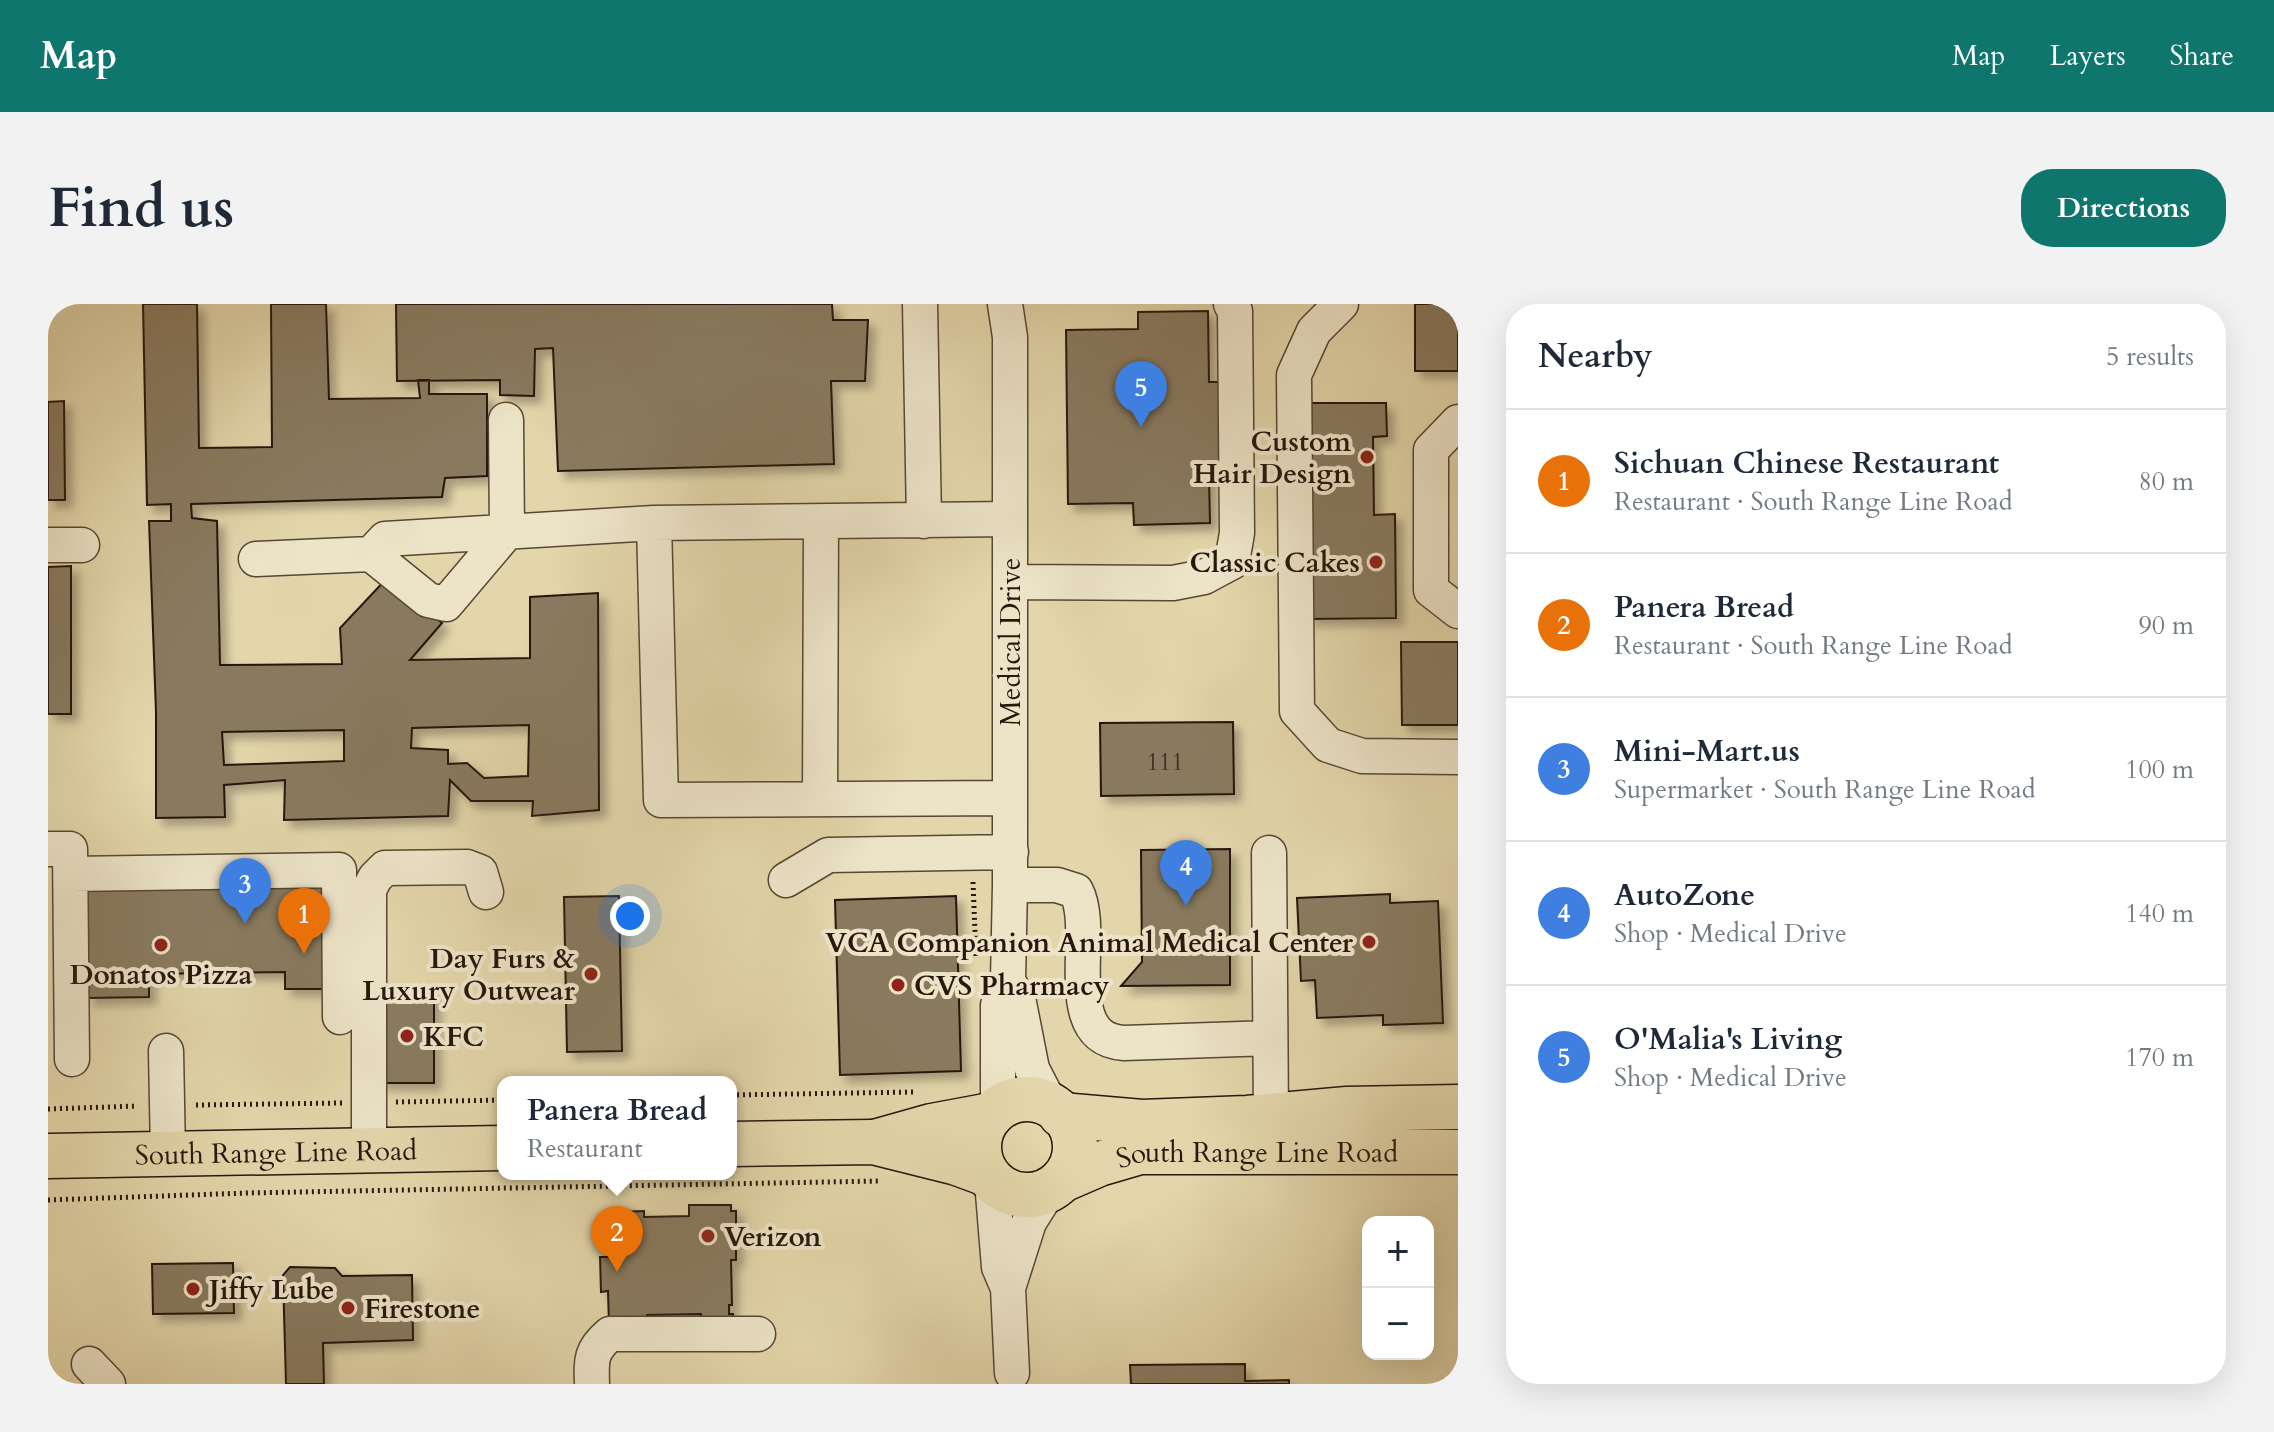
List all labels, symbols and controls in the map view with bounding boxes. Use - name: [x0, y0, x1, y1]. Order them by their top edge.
- text: Map: [40, 30, 117, 82]
- text: Map: [1952, 37, 2005, 75]
- text: Layers: [2049, 37, 2126, 75]
- text: Share: [2170, 37, 2234, 75]
- button: Directions: [2021, 169, 2226, 247]
- text: Find us: [48, 171, 234, 246]
- text: Nearby: [1538, 333, 1653, 379]
- text: 5 results: [2106, 339, 2194, 374]
- pin: 5: [1115, 361, 1167, 427]
- place label: Custom Hair Design: [1193, 423, 1351, 493]
- text: Sichuan Chinese Restaurant: [1614, 443, 1999, 484]
- marker: Custom Hair Design: [1358, 448, 1376, 466]
- text: 1: [1557, 464, 1571, 499]
- text: 80 m: [2138, 464, 2194, 499]
- text: Restaurant · South Range Line Road: [1614, 484, 2012, 519]
- place label: Classic Cakes: [1190, 544, 1360, 582]
- marker: Classic Cakes: [1367, 553, 1385, 571]
- street label: Medical Drive: [992, 557, 1030, 727]
- text: Panera Bread: [1614, 587, 1794, 628]
- text: 2: [1557, 608, 1571, 643]
- text: 90 m: [2138, 608, 2194, 643]
- text: Restaurant · South Range Line Road: [1614, 628, 2012, 663]
- text: Mini-Mart.us: [1614, 731, 1800, 772]
- house number: 111: [1147, 746, 1183, 779]
- text: 3: [1557, 752, 1571, 787]
- text: 100 m: [2125, 752, 2194, 787]
- text: Supermarket · South Range Line Road: [1614, 772, 2036, 807]
- pin: 4: [1160, 840, 1212, 906]
- pin: 3: [219, 858, 271, 924]
- text: AutoZone: [1614, 875, 1755, 916]
- pin: 1: [278, 888, 330, 954]
- your location: [610, 896, 650, 936]
- text: 4: [1557, 896, 1571, 931]
- text: 140 m: [2125, 896, 2194, 931]
- text: Shop · Medical Drive: [1614, 916, 1847, 951]
- place label: VCA Companion Animal Medical Center: [825, 924, 1354, 962]
- marker: VCA Companion Animal Medical Center: [1360, 933, 1378, 951]
- marker: Donatos Pizza: [152, 936, 170, 954]
- place label: Day Furs & Luxury Outwear: [362, 940, 576, 1010]
- place label: Donatos Pizza: [70, 956, 253, 994]
- marker: Day Furs & Luxury Outwear: [582, 965, 600, 983]
- place label: CVS Pharmacy: [914, 967, 1109, 1005]
- marker: CVS Pharmacy: [889, 976, 907, 994]
- place label: KFC: [423, 1018, 484, 1056]
- text: O'Malia's Living: [1614, 1019, 1842, 1060]
- marker: KFC: [398, 1027, 416, 1045]
- text: 5: [1557, 1040, 1571, 1075]
- text: 170 m: [2125, 1040, 2194, 1075]
- text: Shop · Medical Drive: [1614, 1060, 1847, 1095]
- popup: [497, 1076, 737, 1180]
- text: Panera Bread: [527, 1090, 707, 1131]
- text: Restaurant: [527, 1131, 643, 1166]
- street label: South Range Line Road: [135, 1132, 418, 1174]
- street label: South Range Line Road: [1112, 1133, 1398, 1178]
- pin: 2: [591, 1206, 643, 1272]
- map controls: [1362, 1216, 1434, 1360]
- button: +: [1362, 1216, 1434, 1288]
- place label: Verizon: [724, 1218, 822, 1256]
- marker: Verizon: [699, 1227, 717, 1245]
- place label: Jiffy Lube: [205, 1271, 334, 1309]
- marker: Jiffy Lube: [184, 1280, 202, 1298]
- button: −: [1362, 1288, 1434, 1360]
- place label: Firestone: [364, 1290, 480, 1328]
- marker: Firestone: [339, 1299, 357, 1317]

